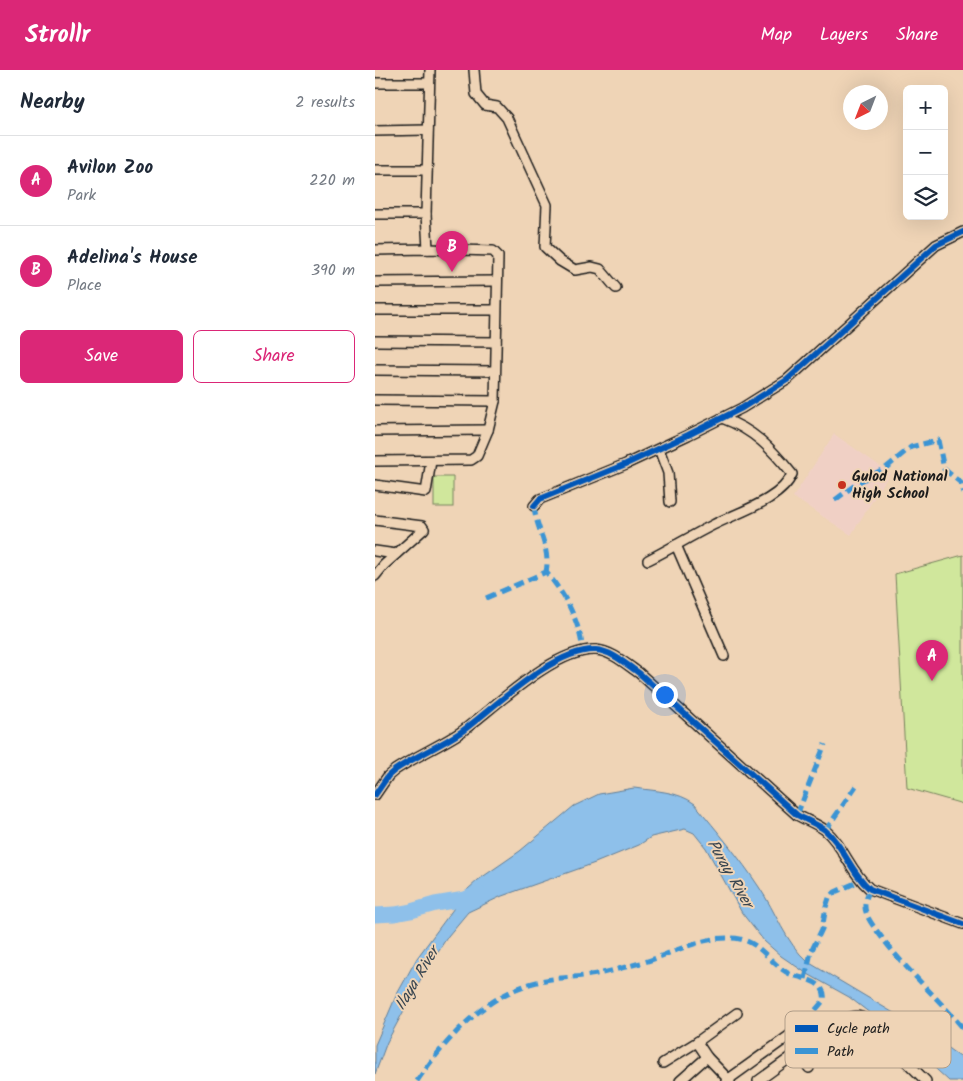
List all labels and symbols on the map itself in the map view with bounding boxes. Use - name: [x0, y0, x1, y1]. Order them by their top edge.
- north arrow: [843, 85, 888, 130]
- pin: B: [436, 231, 468, 272]
- place label: Gulod National High School: [852, 465, 948, 506]
- marker: Gulod National High School: [836, 479, 848, 491]
- pin: A: [916, 640, 948, 681]
- your location: [652, 682, 678, 708]
- water label: Puray River: [700, 835, 761, 916]
- water label: Ilaya River: [388, 939, 448, 1015]
- legend: [785, 1011, 951, 1068]
- text: Cycle path: [827, 1018, 890, 1040]
- text: Path: [827, 1041, 854, 1063]

